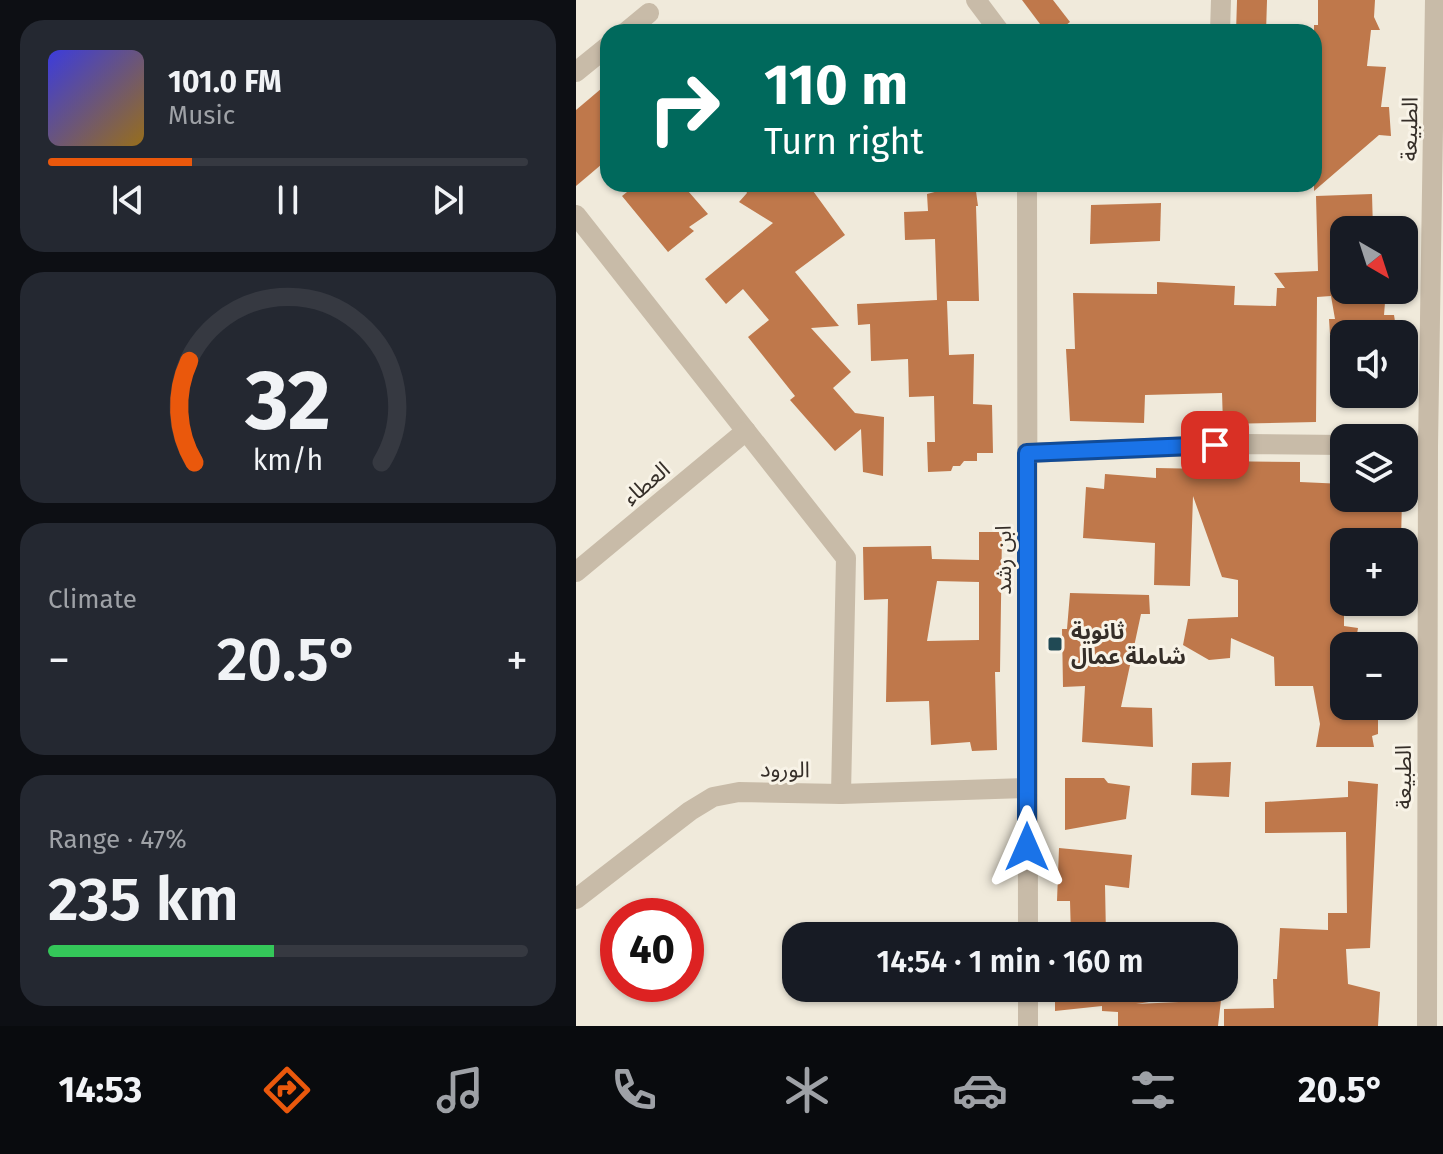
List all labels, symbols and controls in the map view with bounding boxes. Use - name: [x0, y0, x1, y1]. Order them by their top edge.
- text: 110 m: [764, 52, 908, 119]
- icon: right: [632, 56, 736, 160]
- text: 101.0 FM: [168, 64, 282, 100]
- street label: الطبيعة: [1395, 97, 1424, 161]
- text: Music: [168, 100, 235, 131]
- text: Turn right: [764, 120, 924, 164]
- icon: previous: [106, 178, 150, 222]
- icon: pause: [266, 178, 310, 222]
- icon: next: [426, 178, 470, 222]
- north arrow: [1330, 216, 1418, 304]
- map controls: [1330, 216, 1418, 720]
- button: sound: [1330, 320, 1418, 408]
- text: 32: [244, 351, 331, 451]
- pin: [1181, 411, 1249, 479]
- icon: arrive: [1193, 423, 1237, 467]
- button: layers: [1330, 424, 1418, 512]
- text: km/h: [253, 443, 323, 478]
- street label: العطاء: [617, 456, 675, 511]
- street label: ابن رشد: [990, 525, 1017, 595]
- button: +: [1330, 528, 1418, 616]
- text: Climate: [48, 584, 137, 615]
- place label: ثانوية شاملة عمال: [1071, 618, 1186, 670]
- text: 20.5°: [217, 624, 359, 696]
- button: −: [1330, 632, 1418, 720]
- text: −: [48, 634, 70, 687]
- text: +: [506, 634, 528, 687]
- marker: ثانوية شاملة عمال: [1046, 635, 1064, 653]
- street label: الطبيعة: [1390, 745, 1417, 809]
- street label: الورود: [760, 756, 810, 783]
- position arrow: [985, 805, 1069, 889]
- text: Range · 47%: [48, 824, 187, 855]
- text: 235 km: [48, 864, 239, 936]
- speed limit sign: 40: [600, 898, 704, 1002]
- text: 14:54 · 1 min · 160 m: [877, 944, 1143, 980]
- icon: directions: [259, 1062, 315, 1118]
- icon: music: [432, 1062, 488, 1118]
- icon: phone: [606, 1062, 662, 1118]
- icon: climate: [779, 1062, 835, 1118]
- icon: car: [952, 1062, 1008, 1118]
- icon: filters: [1125, 1062, 1181, 1118]
- text: 14:53: [59, 1068, 142, 1112]
- text: 20.5°: [1298, 1068, 1384, 1112]

